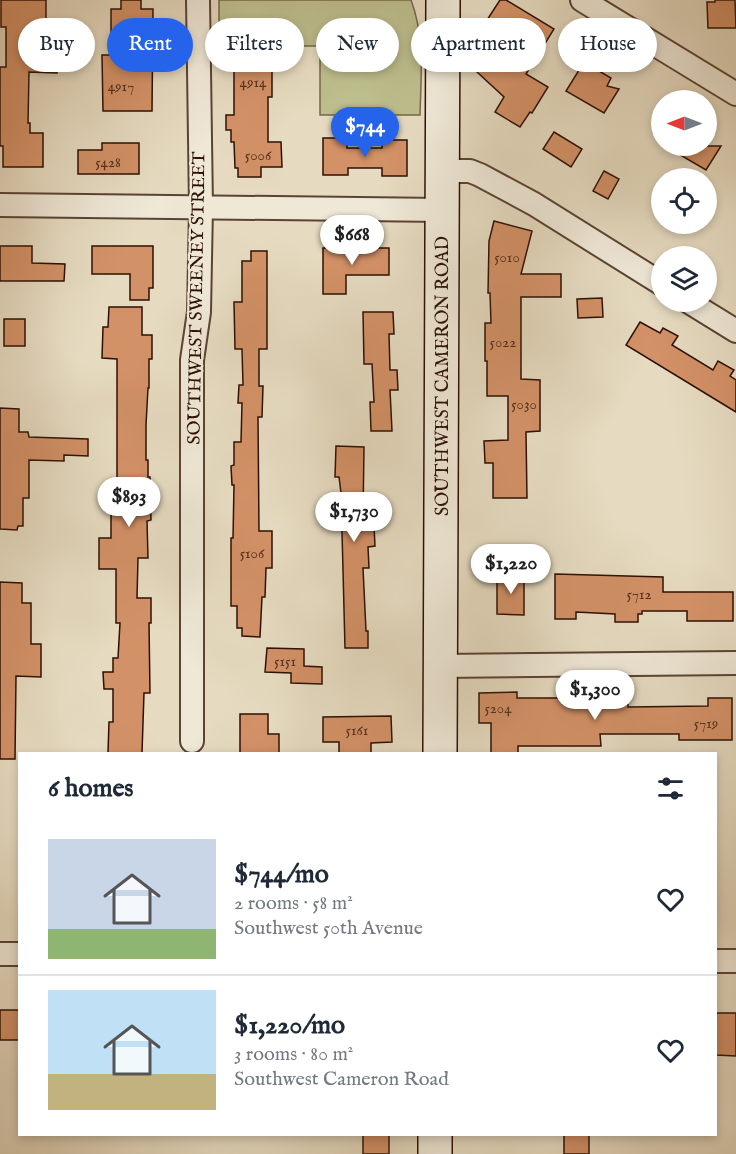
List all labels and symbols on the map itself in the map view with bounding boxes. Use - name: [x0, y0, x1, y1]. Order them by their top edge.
- house number: 4914: [240, 73, 267, 92]
- house number: 4917: [108, 77, 134, 96]
- north arrow: [651, 90, 717, 156]
- pin: $744: [329, 107, 401, 158]
- house number: 5006: [245, 146, 272, 165]
- street label: SOUTHWEST SWEENEY STREET: [183, 151, 212, 445]
- house number: 5428: [95, 153, 121, 172]
- pin: $668: [316, 215, 388, 266]
- street label: SOUTHWEST CAMERON ROAD: [432, 236, 455, 516]
- house number: 5010: [494, 248, 520, 267]
- house number: 5022: [490, 333, 516, 352]
- house number: 5030: [511, 395, 537, 414]
- pin: $893: [93, 477, 165, 528]
- pin: $1,730: [305, 492, 403, 543]
- house number: 5106: [240, 544, 265, 563]
- pin: $1,220: [462, 544, 560, 595]
- house number: 5712: [626, 585, 652, 604]
- house number: 5151: [274, 652, 296, 671]
- pin: $1,300: [546, 670, 644, 721]
- house number: 5204: [484, 699, 512, 718]
- house number: 5719: [694, 714, 718, 733]
- house number: 5161: [346, 721, 368, 740]

